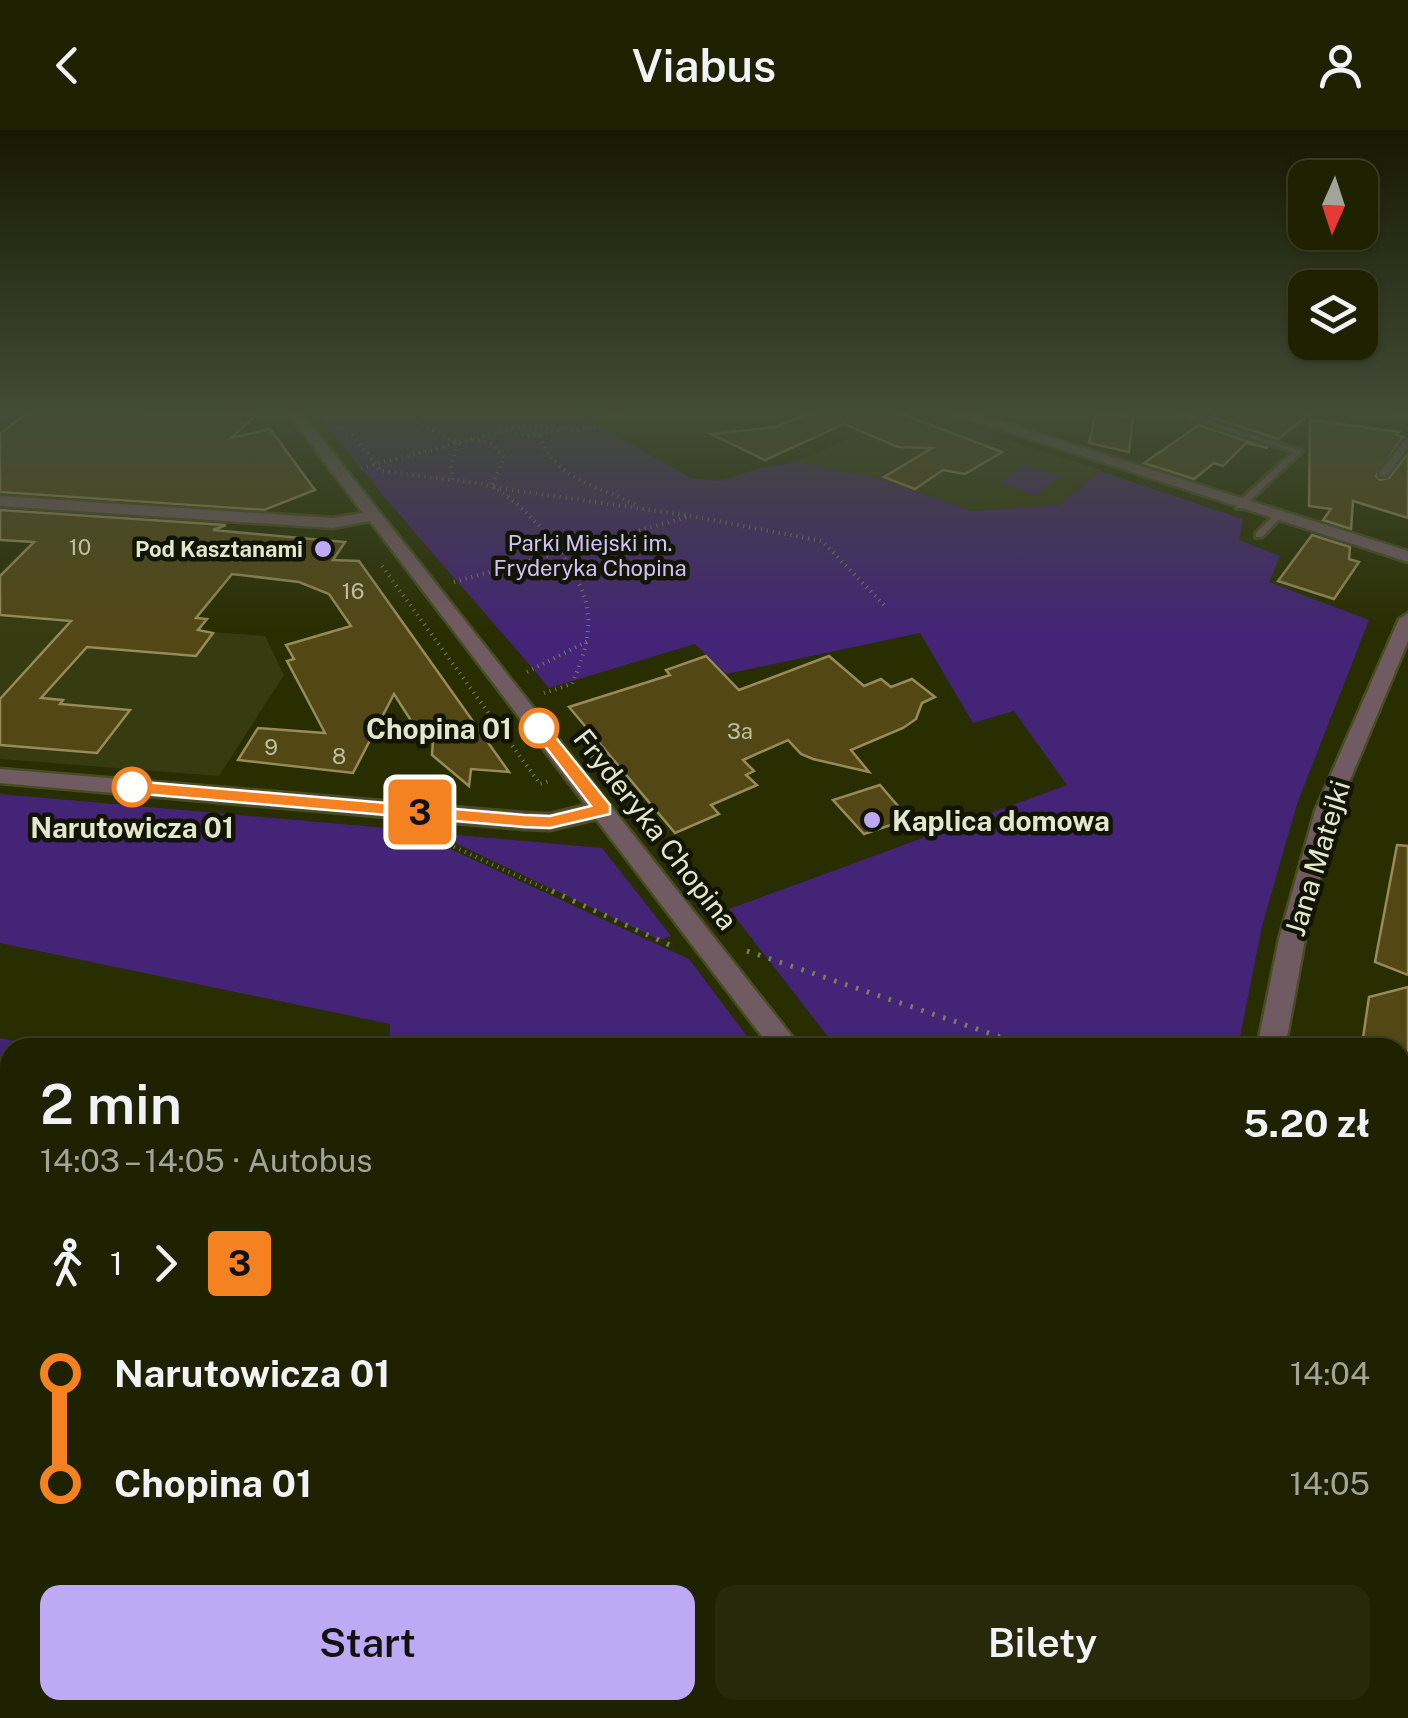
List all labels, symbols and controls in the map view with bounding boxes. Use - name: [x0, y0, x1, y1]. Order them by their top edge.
- icon: back: [40, 38, 95, 93]
- icon: person: [1313, 38, 1368, 93]
- text: Viabus: [632, 39, 776, 92]
- north arrow: [1288, 160, 1378, 250]
- map controls: [1288, 160, 1378, 360]
- button: layers: [1288, 270, 1378, 360]
- park label: Parki Miejski im. Fryderyka Chopina: [493, 530, 687, 581]
- house number: 10: [69, 534, 91, 560]
- place label: Pod Kasztanami: [135, 536, 303, 562]
- marker: Pod Kasztanami: [312, 538, 334, 560]
- house number: 16: [342, 578, 364, 604]
- marker: Chopina 01: [520, 709, 558, 747]
- place label: Chopina 01: [366, 712, 512, 745]
- house number: 3a: [727, 718, 753, 744]
- street label: Fryderyka Chopina: [567, 722, 745, 936]
- house number: 9: [264, 734, 278, 760]
- house number: 8: [332, 743, 346, 769]
- marker: Narutowicza 01: [113, 768, 151, 806]
- street label: Jana Matejki: [1278, 776, 1356, 940]
- line badge: 3: [388, 780, 452, 844]
- text: 3: [408, 792, 432, 833]
- place label: Kaplica domowa: [892, 804, 1110, 837]
- marker: Kaplica domowa: [861, 809, 883, 831]
- place label: Narutowicza 01: [30, 811, 234, 844]
- text: 2 min: [40, 1072, 182, 1136]
- text: 5.20 zł: [1243, 1101, 1370, 1146]
- text: 14:03 – 14:05 · Autobus: [40, 1142, 372, 1179]
- icon: walk: [40, 1236, 95, 1291]
- icon: forward: [138, 1236, 193, 1291]
- text: 3: [228, 1243, 251, 1284]
- text: 1: [110, 1245, 123, 1282]
- text: Narutowicza 01: [114, 1351, 390, 1396]
- text: 14:04: [1290, 1355, 1370, 1392]
- text: Chopina 01: [114, 1461, 312, 1506]
- text: 14:05: [1290, 1465, 1370, 1502]
- button: Start: [40, 1585, 695, 1700]
- button: Bilety: [715, 1585, 1370, 1700]

